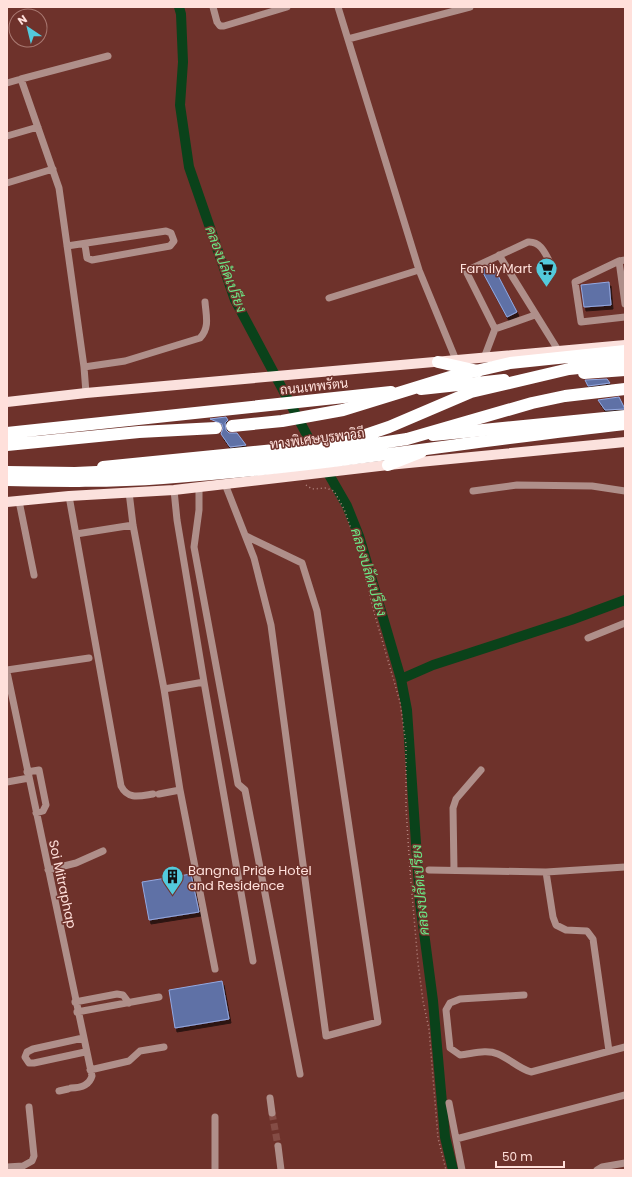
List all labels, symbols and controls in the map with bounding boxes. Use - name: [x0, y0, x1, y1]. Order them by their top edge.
- north arrow: [8, 8, 48, 48]
- text: N: [14, 11, 30, 29]
- water label: คลองปลัดเปรียง: [200, 223, 252, 315]
- supermarket icon: FamilyMart: [534, 255, 560, 288]
- place label: FamilyMart: [460, 259, 532, 278]
- street label: ถนนเทพรัตน: [279, 373, 349, 400]
- street label: ทางพิเศษบูรพาวิถี: [269, 423, 366, 454]
- water label: คลองปลัดเปรียง: [346, 525, 392, 619]
- street label: Soi Mitraphap: [44, 838, 81, 930]
- water label: คลองปลัดเปรียง: [406, 844, 434, 936]
- place label: Bangna Pride Hotel and Residence: [188, 861, 312, 895]
- building icon: Bangna Pride Hotel and Residence: [159, 864, 185, 897]
- scale bar: [496, 1143, 564, 1169]
- text: 50 m: [502, 1148, 533, 1165]

